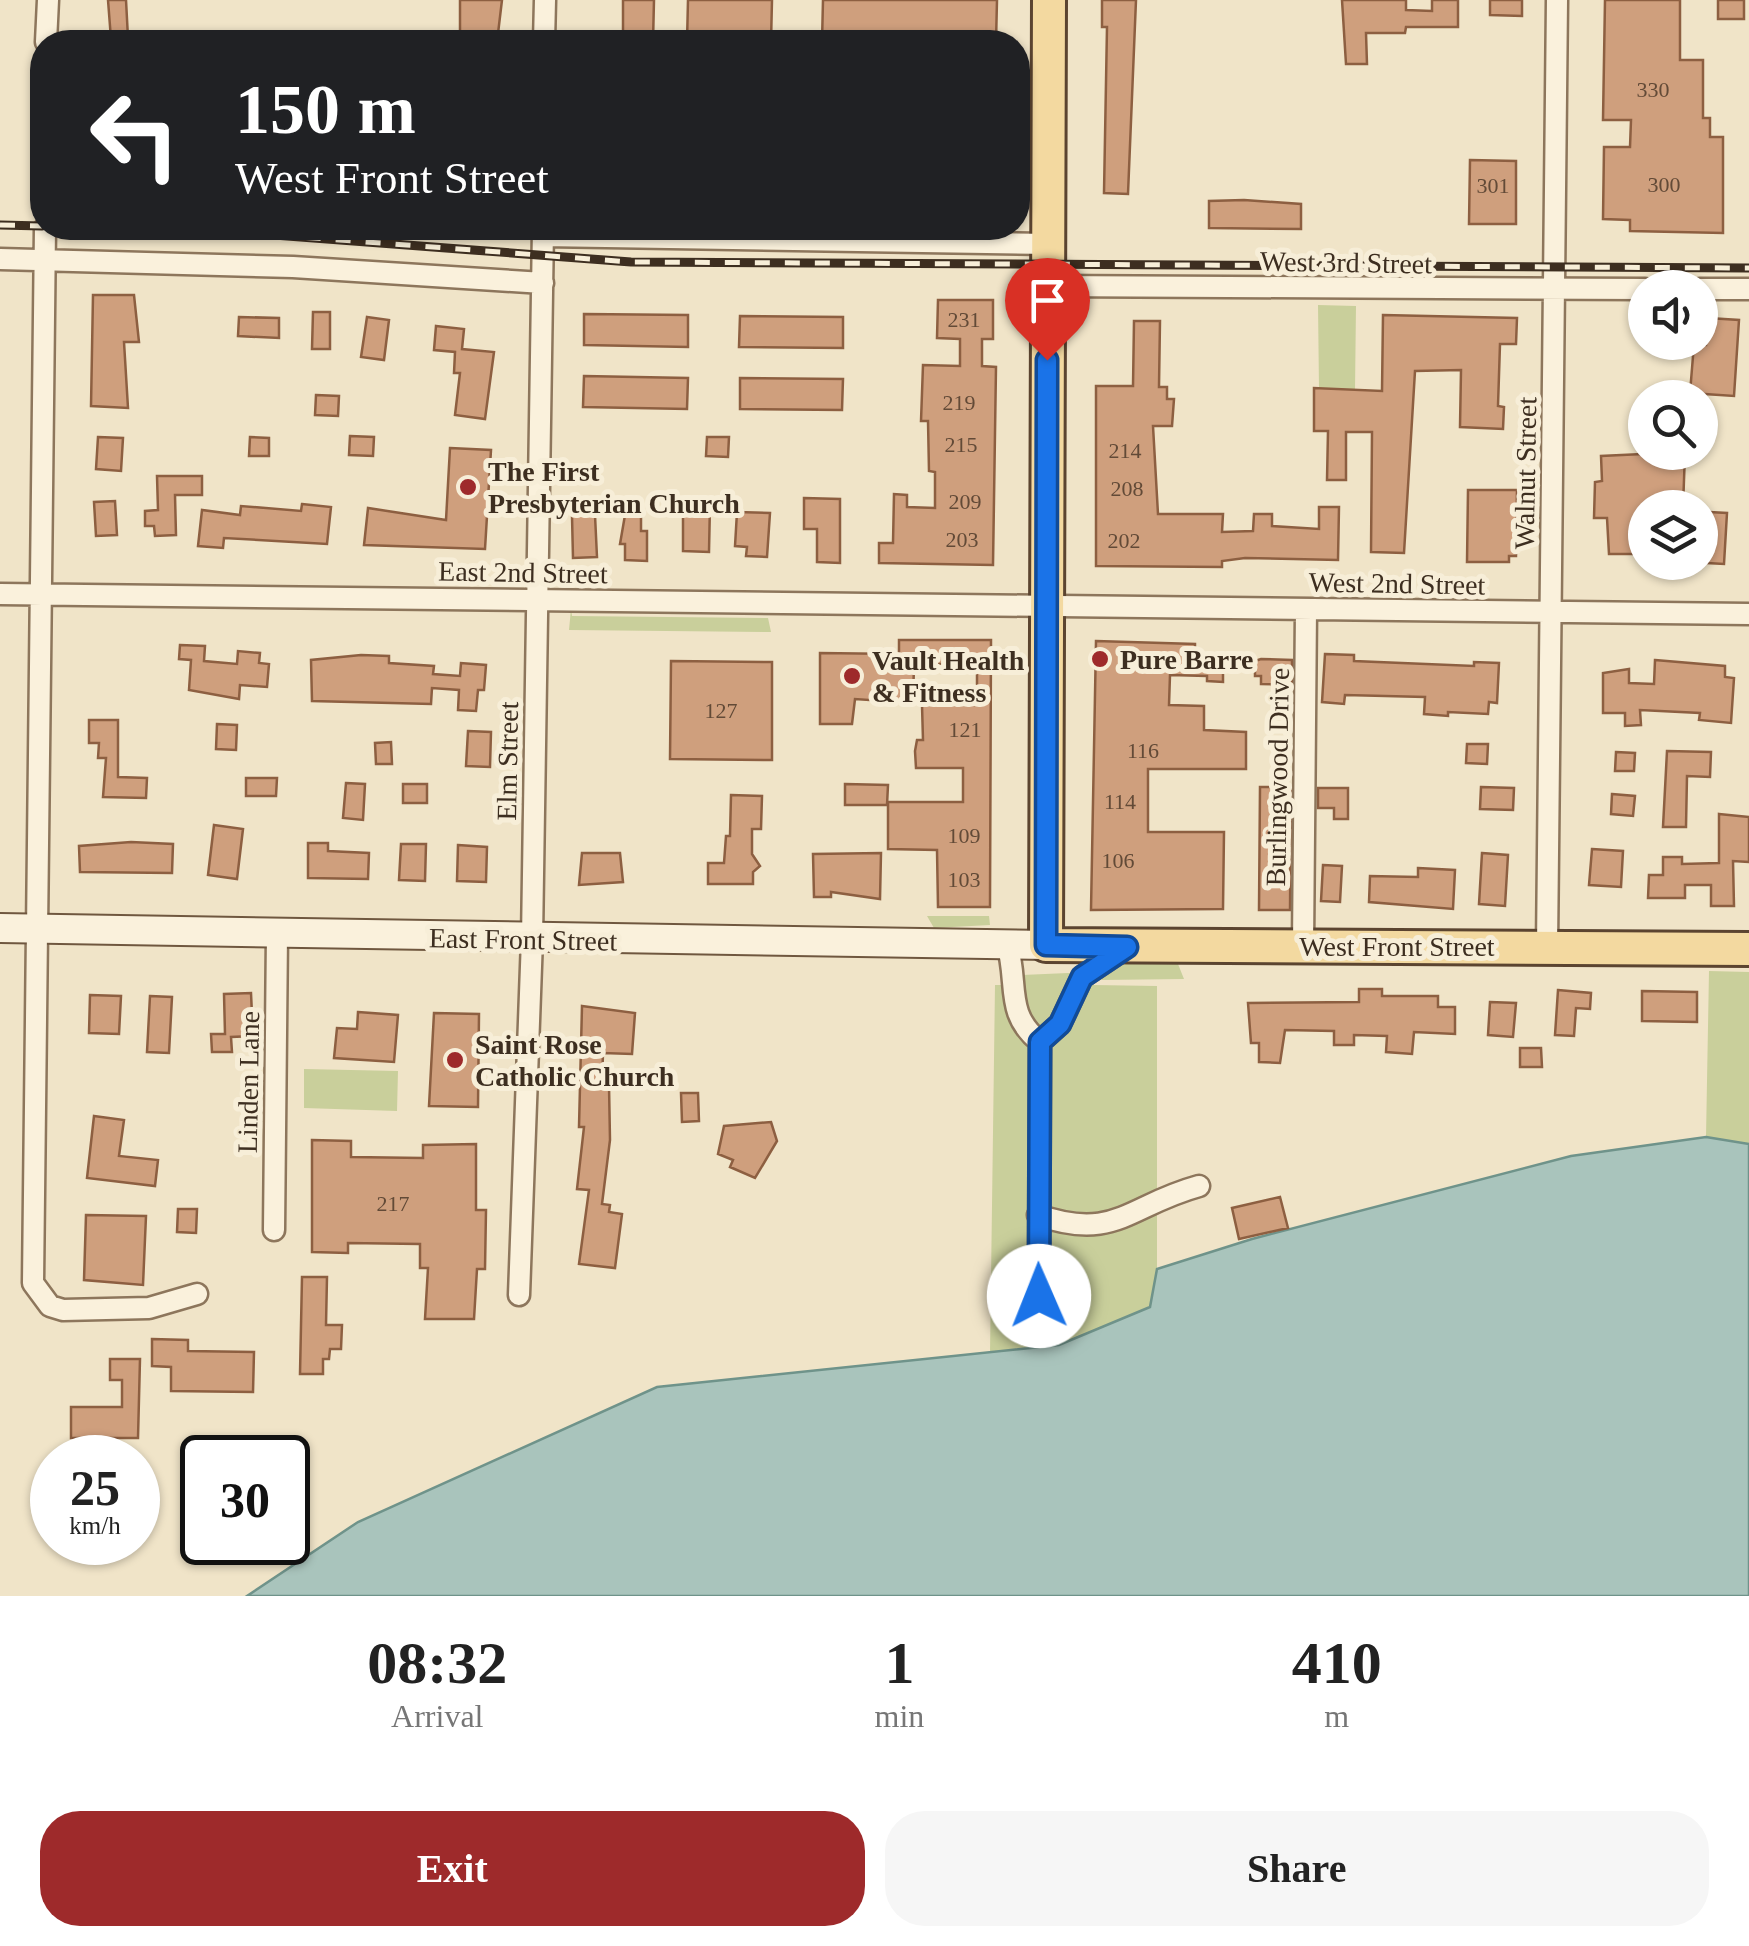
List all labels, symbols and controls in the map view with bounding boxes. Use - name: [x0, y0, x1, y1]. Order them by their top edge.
- icon: left: [70, 70, 200, 200]
- text: 150 m: [235, 71, 416, 148]
- house number: 330: [1637, 77, 1670, 102]
- text: West Front Street: [235, 153, 549, 203]
- house number: 300: [1648, 172, 1681, 197]
- house number: 301: [1477, 173, 1510, 198]
- street label: West 3rd Street: [1260, 246, 1432, 280]
- pin: [1005, 258, 1090, 361]
- map controls: [1628, 270, 1718, 580]
- button: sound: [1628, 270, 1718, 360]
- icon: arrive: [1020, 273, 1075, 328]
- house number: 231: [948, 307, 981, 332]
- button: search: [1628, 380, 1718, 470]
- house number: 219: [943, 390, 976, 415]
- street label: Walnut Street: [1509, 396, 1542, 550]
- house number: 215: [945, 432, 978, 457]
- house number: 214: [1109, 438, 1142, 463]
- place label: The First Presbyterian Church: [488, 456, 740, 519]
- marker: The First Presbyterian Church: [457, 476, 479, 498]
- house number: 208: [1111, 476, 1144, 501]
- house number: 209: [949, 489, 982, 514]
- button: layers: [1628, 490, 1718, 580]
- house number: 203: [946, 527, 979, 552]
- house number: 202: [1108, 528, 1141, 553]
- street label: East 2nd Street: [438, 556, 608, 589]
- street label: West 2nd Street: [1308, 566, 1486, 601]
- place label: Pure Barre: [1120, 644, 1253, 675]
- place label: Vault Health & Fitness: [872, 645, 1025, 708]
- marker: Pure Barre: [1089, 648, 1111, 670]
- marker: Vault Health & Fitness: [841, 665, 863, 687]
- street label: Burlingwood Drive: [1260, 667, 1295, 887]
- house number: 127: [705, 698, 738, 723]
- street label: Elm Street: [491, 701, 524, 821]
- house number: 121: [949, 717, 982, 742]
- house number: 116: [1127, 738, 1159, 763]
- house number: 114: [1104, 789, 1136, 814]
- house number: 109: [948, 823, 981, 848]
- house number: 106: [1102, 848, 1135, 873]
- house number: 103: [948, 867, 981, 892]
- street label: East Front Street: [429, 922, 618, 957]
- street label: West Front Street: [1299, 931, 1495, 962]
- street label: Linden Lane: [232, 1011, 265, 1153]
- place label: Saint Rose Catholic Church: [475, 1029, 675, 1092]
- marker: Saint Rose Catholic Church: [444, 1049, 466, 1071]
- house number: 217: [377, 1191, 410, 1216]
- position arrow: [987, 1244, 1091, 1348]
- speed limit sign: 30: [180, 1435, 310, 1565]
- text: 25: [70, 1460, 120, 1516]
- text: km/h: [69, 1512, 121, 1539]
- text: 08:32: [367, 1630, 507, 1696]
- text: 1: [884, 1630, 914, 1696]
- text: 410: [1292, 1630, 1382, 1696]
- text: Arrival: [391, 1698, 483, 1734]
- text: min: [875, 1698, 924, 1734]
- text: m: [1324, 1698, 1349, 1734]
- button: Exit: [40, 1811, 865, 1926]
- button: Share: [885, 1811, 1709, 1926]

